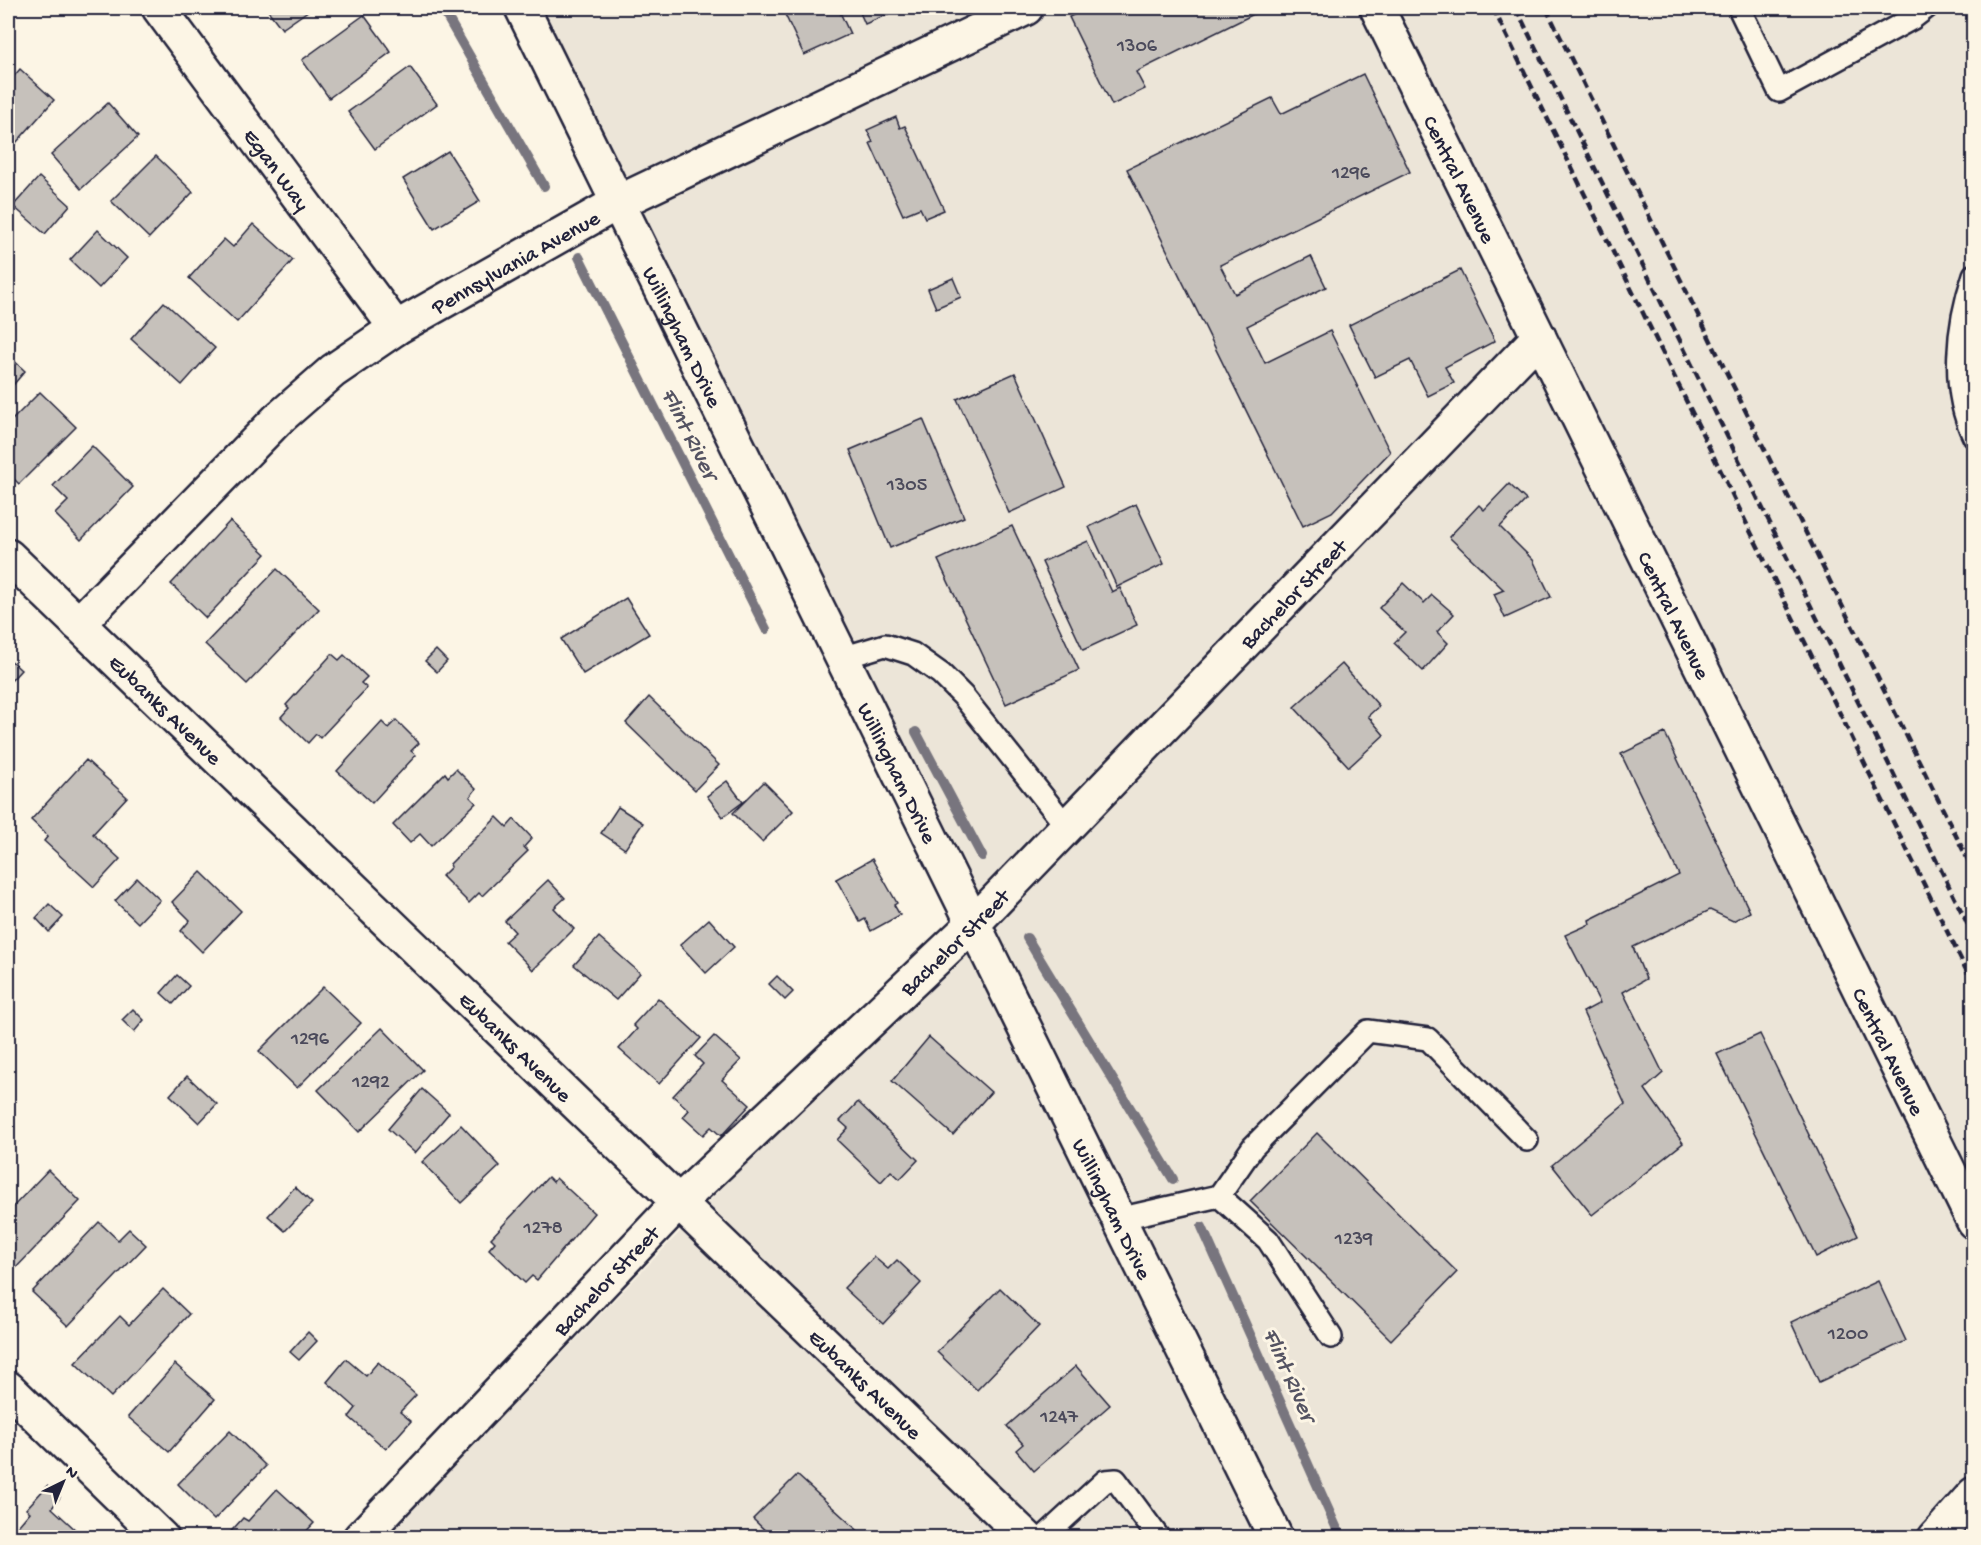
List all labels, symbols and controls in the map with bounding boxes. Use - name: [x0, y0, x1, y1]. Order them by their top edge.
- house number: 1306: [1116, 36, 1158, 59]
- street label: Central Avenue: [1415, 112, 1500, 249]
- street label: Egan Way: [236, 125, 314, 217]
- house number: 1296: [1331, 163, 1371, 186]
- street label: Pennsylvania Avenue: [427, 206, 606, 323]
- street label: Willingham Drive: [635, 263, 726, 413]
- water label: Flint River: [653, 384, 725, 489]
- house number: 1305: [886, 475, 927, 498]
- street label: Bachelor Street: [1236, 534, 1355, 656]
- street label: Central Avenue: [1629, 548, 1714, 685]
- street label: Eubanks Avenue: [101, 651, 226, 773]
- street label: Willingham Drive: [849, 699, 941, 849]
- street label: Bachelor Street: [896, 884, 1018, 1004]
- street label: Central Avenue: [1844, 984, 1929, 1121]
- street label: Eubanks Avenue: [451, 988, 576, 1110]
- house number: 1296: [290, 1029, 330, 1052]
- house number: 1292: [351, 1072, 390, 1095]
- street label: Willingham Drive: [1064, 1135, 1156, 1285]
- house number: 1278: [522, 1218, 563, 1241]
- street label: Bachelor Street: [549, 1221, 668, 1344]
- house number: 1239: [1334, 1229, 1373, 1252]
- water label: Flint River: [1254, 1324, 1323, 1431]
- house number: 1200: [1827, 1324, 1868, 1347]
- street label: Eubanks Avenue: [801, 1325, 926, 1447]
- house number: 1247: [1039, 1407, 1078, 1430]
- north arrow: [33, 1452, 93, 1512]
- text: N: [61, 1463, 82, 1484]

